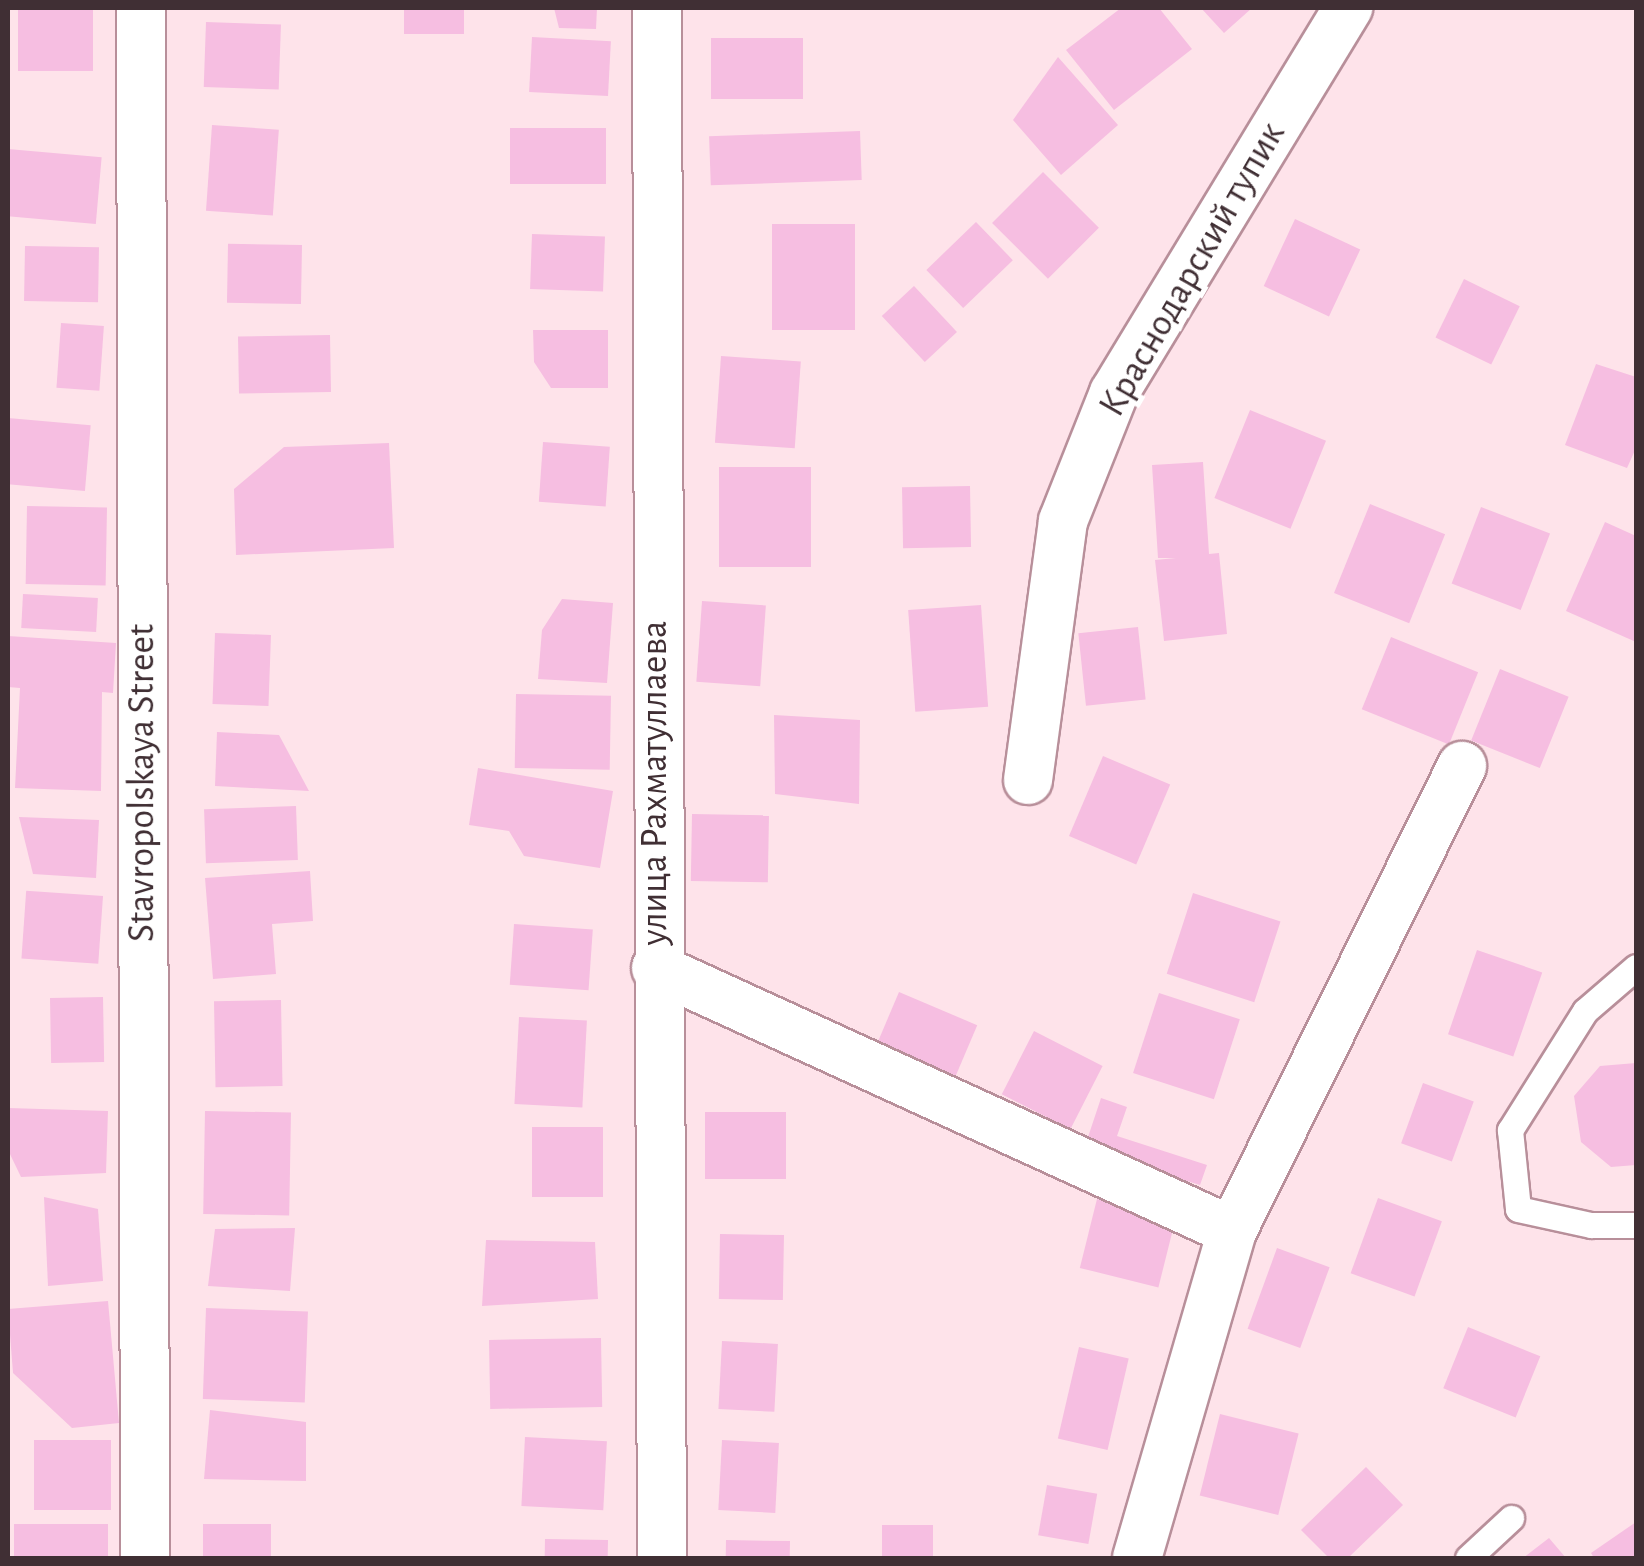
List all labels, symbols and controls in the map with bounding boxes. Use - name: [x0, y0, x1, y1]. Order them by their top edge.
- street label: Краснодарский тупик: [1090, 115, 1296, 425]
- street label: улица Рахматуллаева: [633, 621, 679, 945]
- street label: Stavropolskaya Street: [120, 624, 166, 942]

